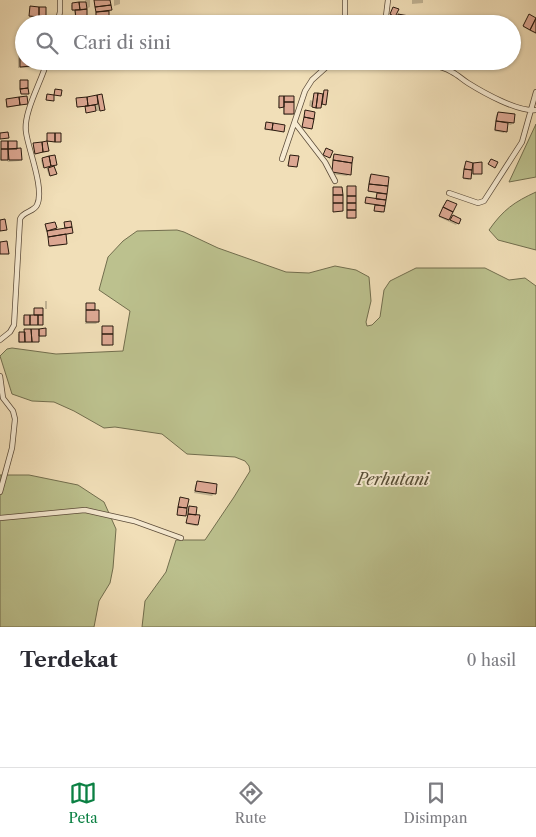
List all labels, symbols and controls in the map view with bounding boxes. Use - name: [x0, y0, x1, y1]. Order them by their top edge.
- search box: [15, 15, 521, 70]
- icon: search: [33, 29, 61, 57]
- text: Cari di sini: [73, 31, 171, 54]
- park label: Perhutani: [355, 469, 430, 489]
- text: Terdekat: [20, 647, 118, 672]
- text: 0 hasil: [467, 650, 516, 670]
- tab: Peta: [69, 779, 98, 827]
- tab: Rute: [235, 779, 266, 827]
- tab: Disimpan: [404, 779, 467, 827]

